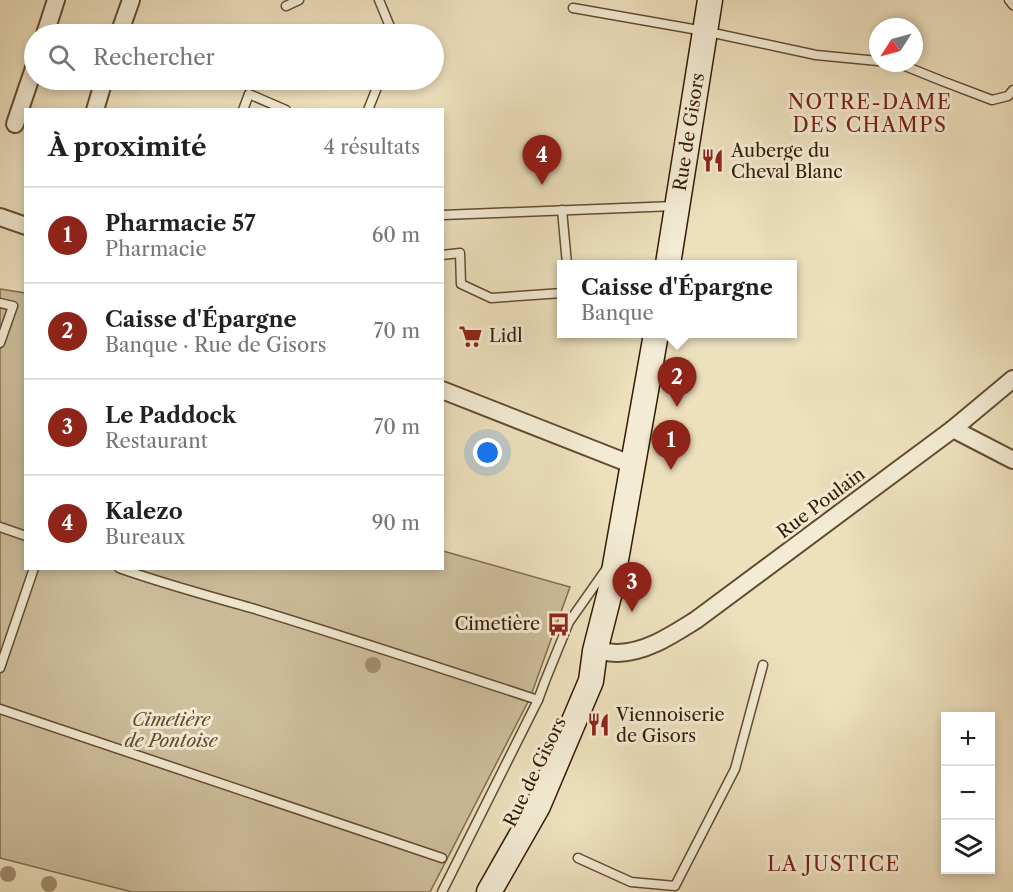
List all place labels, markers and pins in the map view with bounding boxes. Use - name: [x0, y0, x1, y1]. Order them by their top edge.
- pin: 4: [522, 136, 562, 185]
- place label: Auberge du Cheval Blanc: [730, 140, 843, 183]
- restaurant icon: Auberge du Cheval Blanc: [700, 148, 726, 174]
- supermarket icon: Lidl: [458, 323, 484, 349]
- place label: Lidl: [489, 325, 523, 347]
- pin: 2: [658, 358, 696, 407]
- pin: 1: [652, 420, 690, 470]
- pin: 3: [612, 562, 652, 612]
- bus stop icon: Cimetière: [545, 611, 571, 637]
- place label: Cimetière: [454, 613, 540, 635]
- place label: Viennoiserie de Gisors: [615, 704, 725, 747]
- restaurant icon: Viennoiserie de Gisors: [585, 712, 611, 738]

